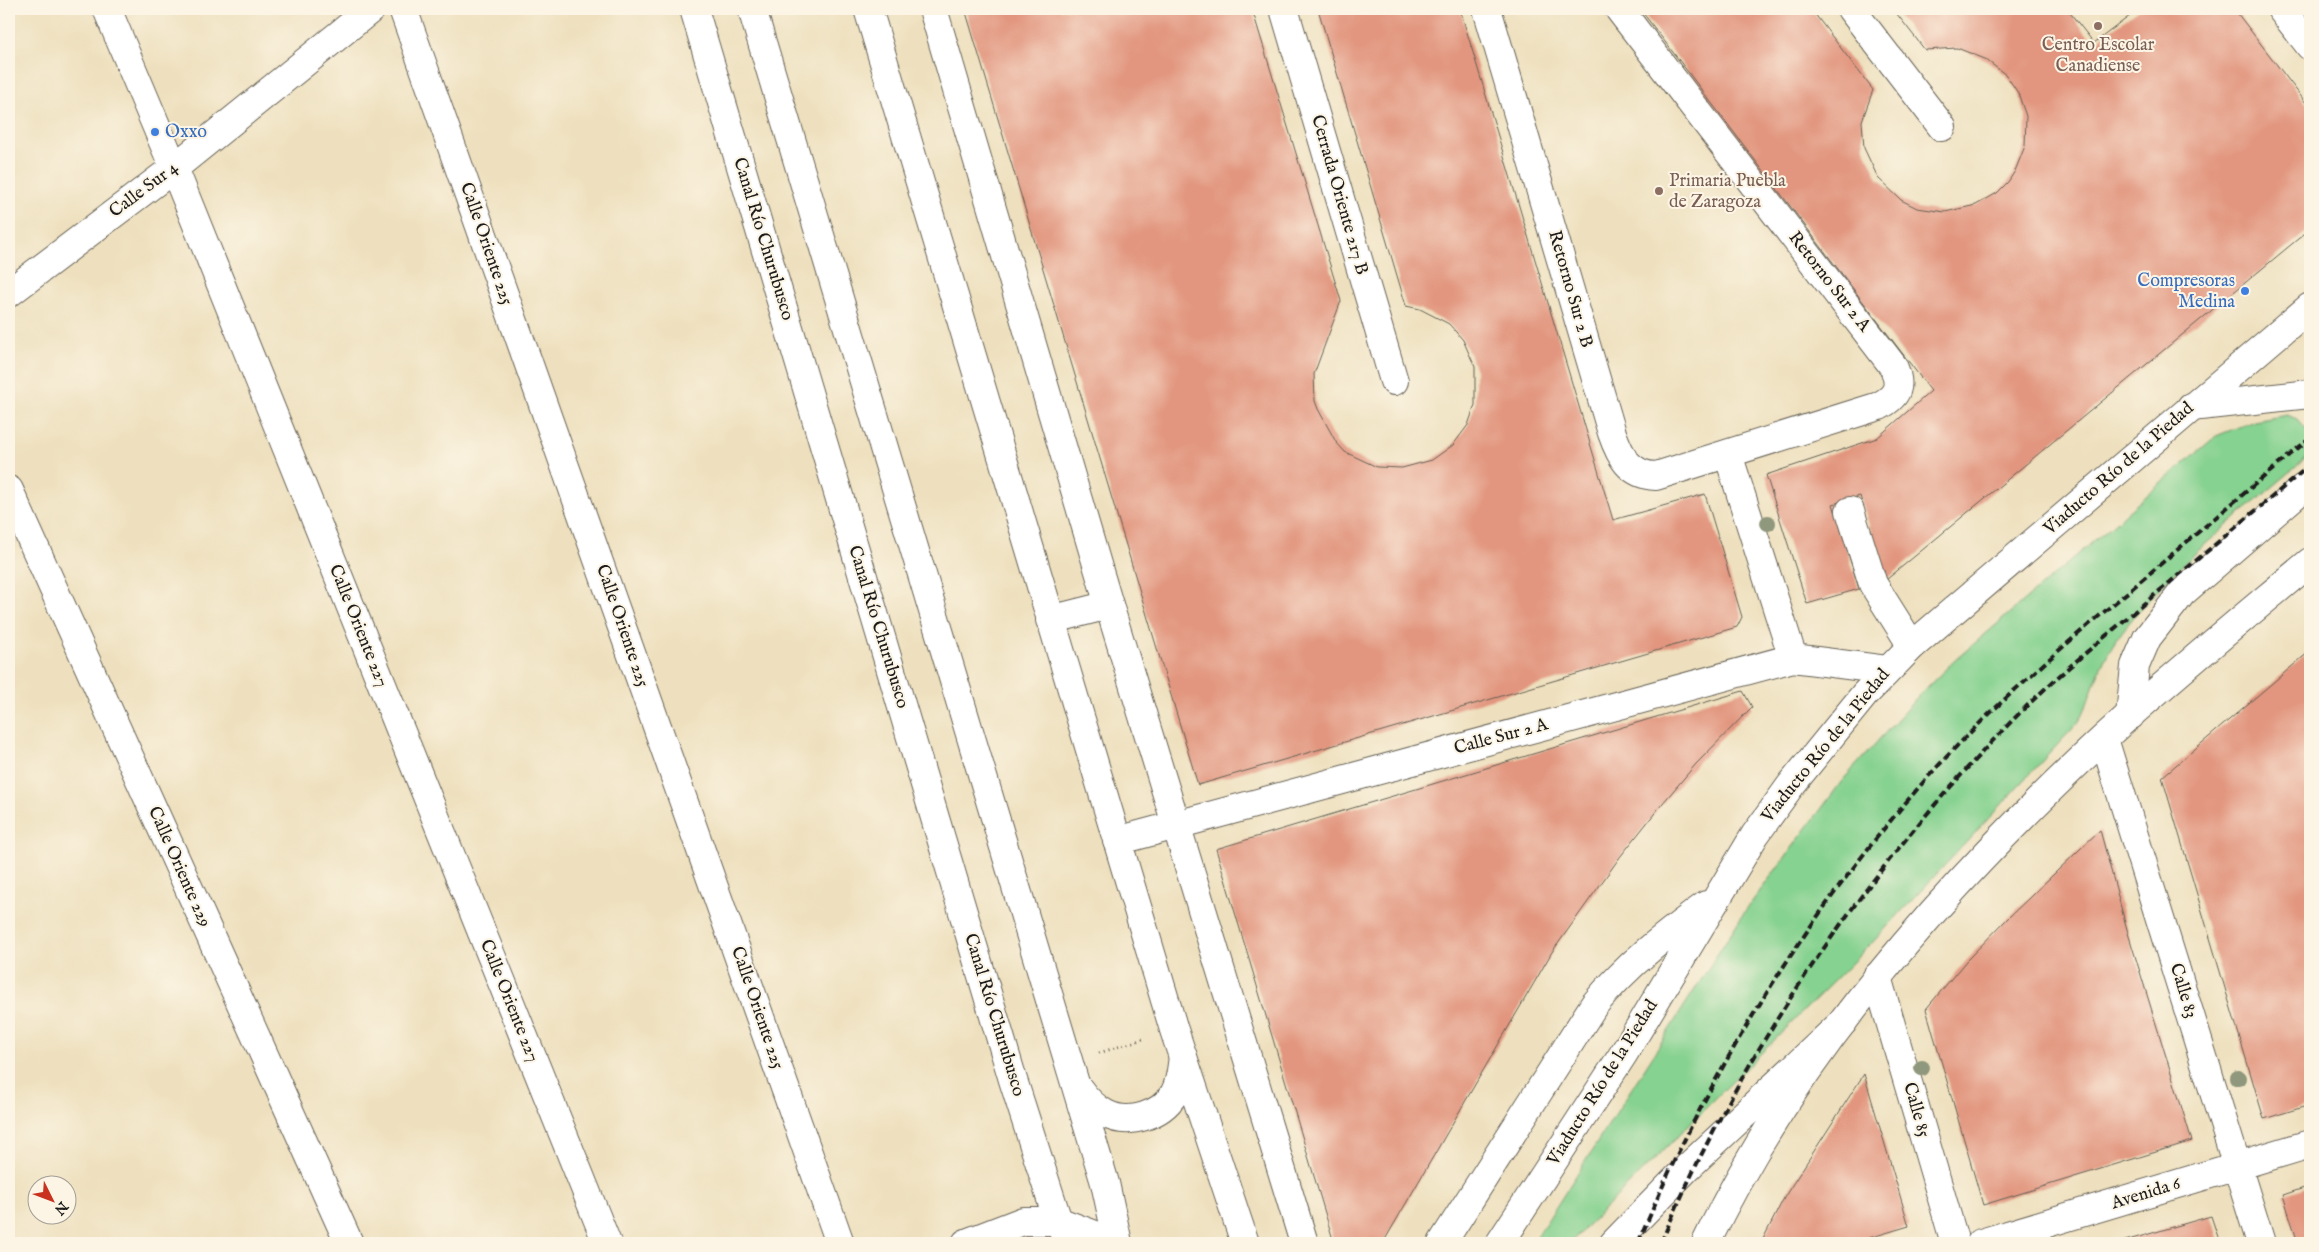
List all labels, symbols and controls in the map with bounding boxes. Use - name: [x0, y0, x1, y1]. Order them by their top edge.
- marker: Centro Escolar Canadiense: [2092, 20, 2104, 32]
- place label: Centro Escolar Canadiense: [2042, 34, 2155, 78]
- street label: Cerrada Oriente 217 B: [1305, 112, 1373, 278]
- place label: Oxxo: [165, 121, 207, 144]
- marker: Oxxo: [149, 126, 161, 138]
- street label: Canal Río Churubusco: [727, 155, 799, 323]
- street label: Calle Sur 4: [105, 156, 183, 223]
- place label: Primaria Puebla de Zaragoza: [1669, 170, 1786, 214]
- street label: Calle Oriente 225: [454, 180, 518, 309]
- marker: Primaria Puebla de Zaragoza: [1653, 185, 1665, 197]
- street label: Retorno Sur 2 A: [1783, 227, 1876, 337]
- street label: Retorno Sur 2 B: [1542, 228, 1598, 350]
- place label: Compresoras Medina: [2137, 270, 2235, 314]
- marker: Compresoras Medina: [2239, 285, 2251, 297]
- street label: Viaducto Río de la Piedad: [2038, 397, 2199, 541]
- street label: Canal Río Churubusco: [842, 543, 914, 711]
- street label: Calle Oriente 227: [323, 561, 393, 691]
- street label: Calle Oriente 225: [590, 562, 654, 691]
- street label: Viaducto Río de la Piedad: [1756, 664, 1895, 828]
- street label: Calle Sur 2 A: [1452, 713, 1551, 761]
- street label: Calle Oriente 229: [142, 803, 216, 931]
- street label: Canal Río Churubusco: [958, 931, 1030, 1099]
- street label: Calle Oriente 227: [474, 936, 544, 1066]
- street label: Calle Oriente 225: [725, 944, 789, 1073]
- street label: Calle 83: [2164, 961, 2202, 1021]
- street label: Viaducto Río de la Piedad: [1542, 995, 1664, 1171]
- street label: Calle 85: [1897, 1080, 1935, 1141]
- street label: Avenida 6: [2108, 1172, 2184, 1216]
- north arrow: [28, 1174, 78, 1224]
- text: N: [50, 1197, 72, 1219]

